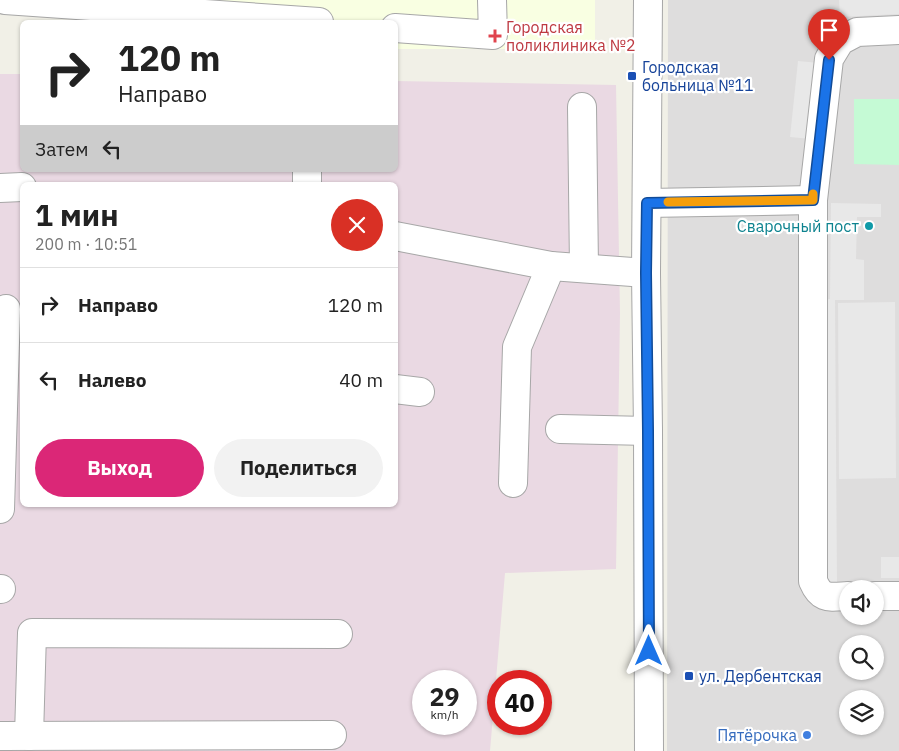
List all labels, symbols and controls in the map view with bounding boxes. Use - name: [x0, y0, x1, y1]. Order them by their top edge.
- pin: [808, 9, 850, 60]
- icon: arrive: [815, 16, 843, 44]
- place label: Городская поликлиника №2: [506, 17, 636, 55]
- marker: Городская поликлиника №2: [488, 29, 502, 43]
- text: 120 m: [118, 35, 221, 81]
- icon: right: [35, 40, 100, 105]
- place label: Городская больница №11: [642, 57, 754, 95]
- marker: Городская больница №11: [626, 70, 638, 82]
- text: Направо: [118, 79, 207, 108]
- icon: left: [98, 135, 126, 163]
- text: Затем: [35, 137, 88, 161]
- text: 1 мин: [35, 195, 119, 234]
- button: close: [331, 199, 383, 251]
- place label: Сварочный пост: [737, 216, 859, 236]
- marker: Сварочный пост: [863, 220, 875, 232]
- text: 200 m · 10:51: [35, 234, 137, 254]
- icon: right: [35, 291, 63, 319]
- text: Направо: [78, 293, 158, 317]
- text: 120 m: [328, 293, 383, 317]
- icon: left: [35, 366, 63, 394]
- text: Налево: [78, 368, 147, 392]
- text: 40 m: [339, 368, 383, 392]
- button: Выход: [35, 439, 204, 497]
- button: Поделиться: [214, 439, 383, 497]
- map controls: [839, 580, 884, 735]
- button: sound: [839, 580, 884, 625]
- position arrow: [622, 624, 674, 676]
- button: search: [839, 635, 884, 680]
- place label: ул. Дербентская: [699, 666, 822, 686]
- speed limit sign: 40: [487, 670, 552, 735]
- marker: ул. Дербентская: [683, 670, 695, 682]
- text: 29: [429, 680, 460, 713]
- button: layers: [839, 690, 884, 735]
- text: km/h: [430, 707, 459, 722]
- place label: Пятёрочка: [717, 725, 797, 745]
- marker: Пятёрочка: [801, 729, 813, 741]

